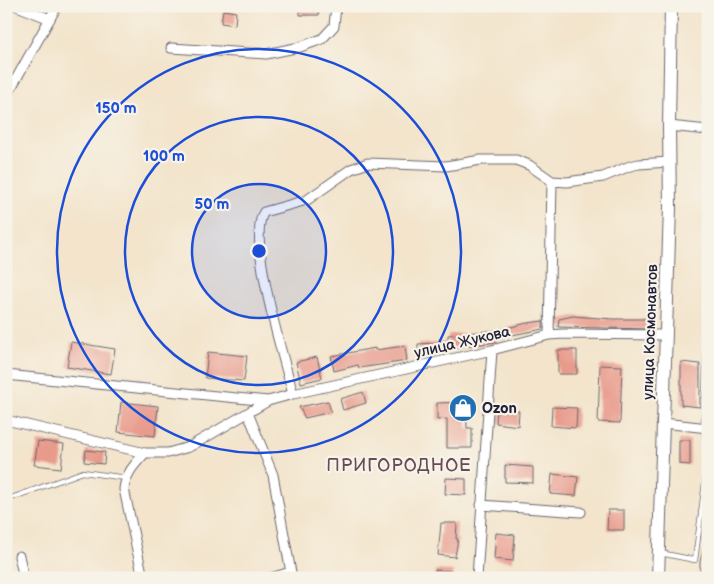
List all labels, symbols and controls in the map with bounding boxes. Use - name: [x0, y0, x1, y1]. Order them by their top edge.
- text: 150 m: [95, 99, 137, 118]
- text: 100 m: [143, 147, 185, 166]
- text: 50 m: [195, 195, 230, 214]
- centre of rings: [250, 242, 268, 260]
- street label: улица Космонавтов: [639, 264, 662, 400]
- street label: улица Жукова: [412, 322, 512, 363]
- shop icon: Ozon: [448, 393, 478, 423]
- place label: Ozon: [482, 399, 517, 418]
- district label: ПРИГОРОДНОЕ: [326, 455, 472, 476]

